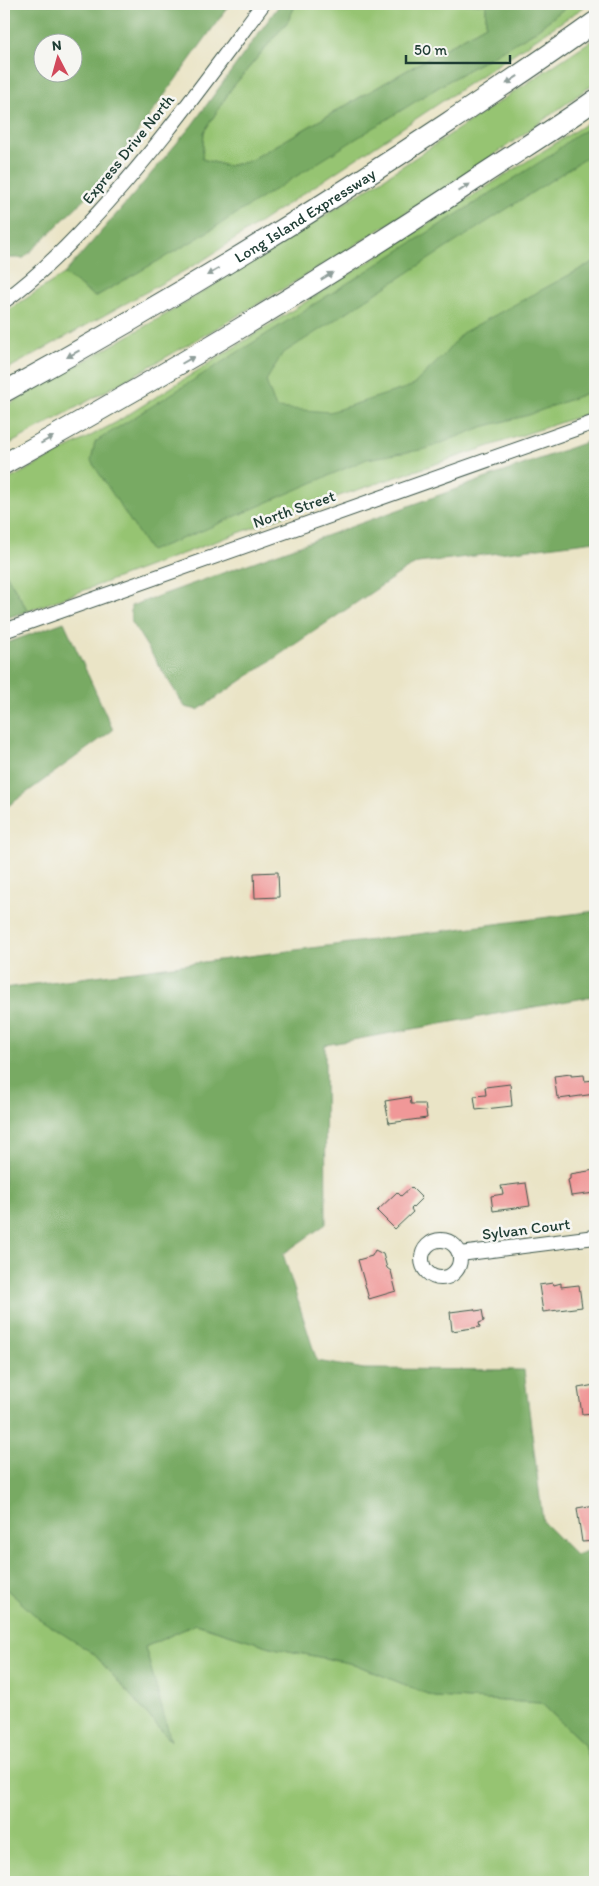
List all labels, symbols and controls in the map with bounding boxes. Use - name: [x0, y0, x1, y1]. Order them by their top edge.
- north arrow: [32, 32, 82, 82]
- scale bar: [406, 32, 510, 64]
- text: N: [51, 37, 62, 55]
- text: 50 m: [414, 41, 447, 59]
- one-way arrow: [505, 75, 519, 85]
- street label: Express Drive North: [78, 90, 178, 208]
- street label: Long Island Expressway: [231, 163, 379, 266]
- one-way arrow: [457, 183, 470, 193]
- one-way arrow: [206, 268, 221, 276]
- one-way arrow: [320, 271, 333, 281]
- one-way arrow: [66, 350, 80, 358]
- one-way arrow: [181, 355, 194, 364]
- one-way arrow: [39, 436, 54, 444]
- street label: North Street: [250, 486, 338, 532]
- street label: Sylvan Court: [481, 1214, 571, 1244]

